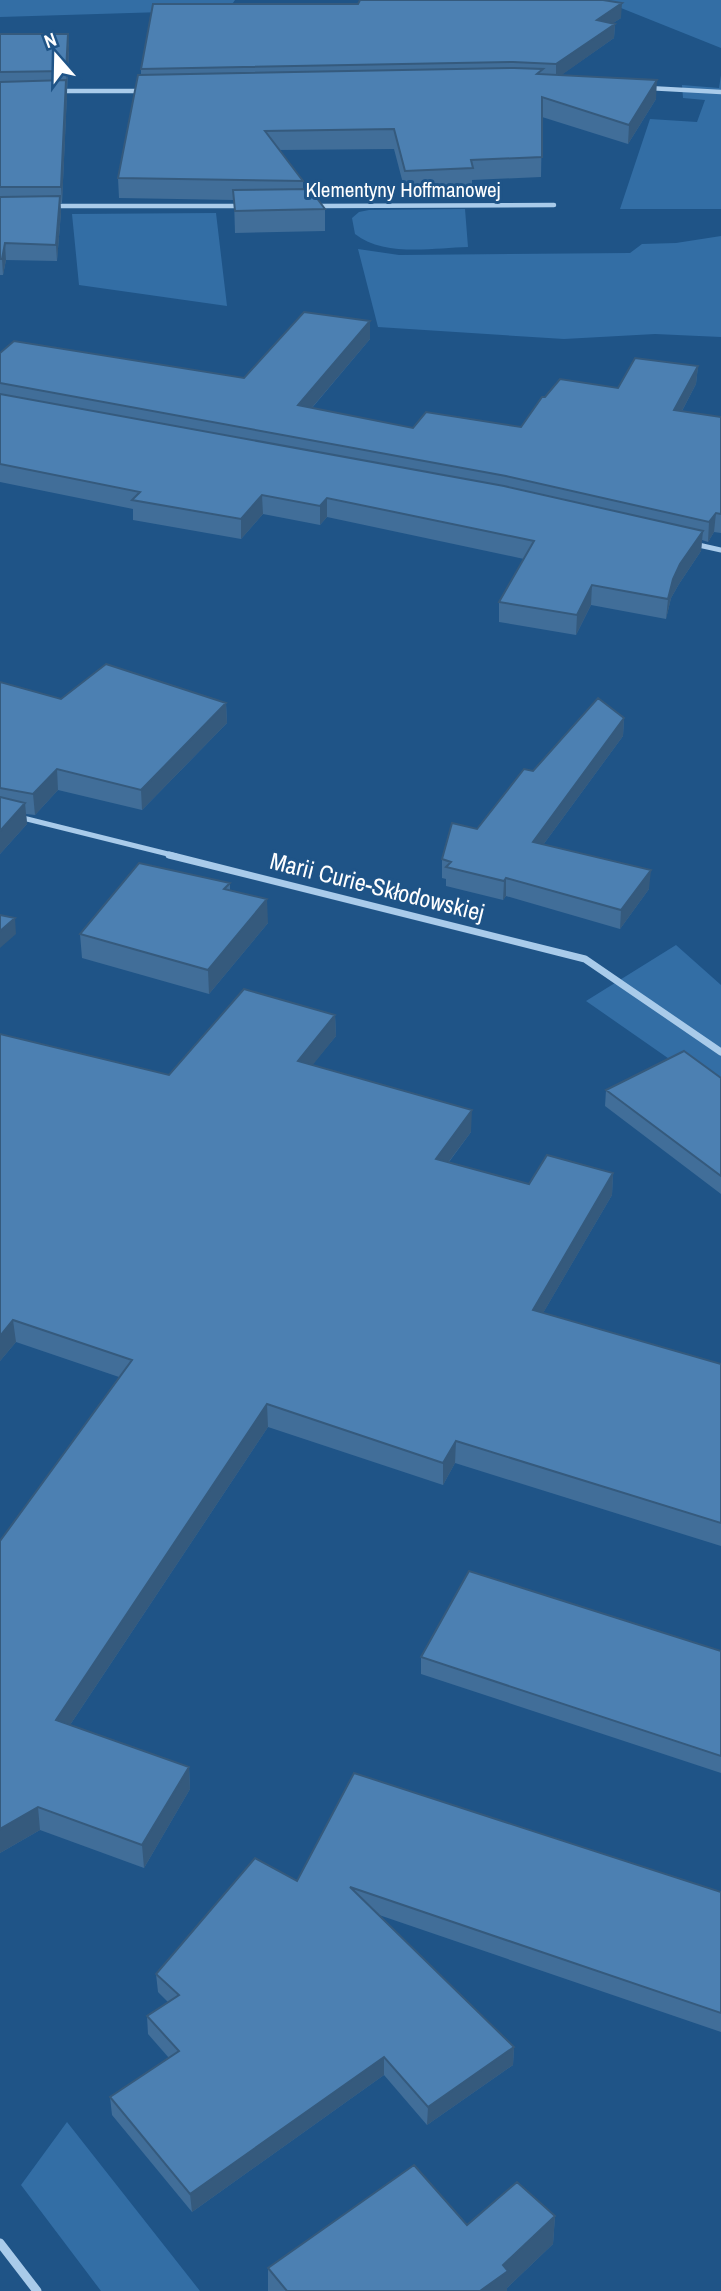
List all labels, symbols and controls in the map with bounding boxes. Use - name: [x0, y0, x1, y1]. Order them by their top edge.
- north arrow: [21, 21, 91, 91]
- text: N: [40, 26, 60, 54]
- street label: Klementyny Hoffmanowej: [306, 175, 500, 204]
- street label: Marii Curie-Skłodowskiej: [267, 844, 488, 928]

